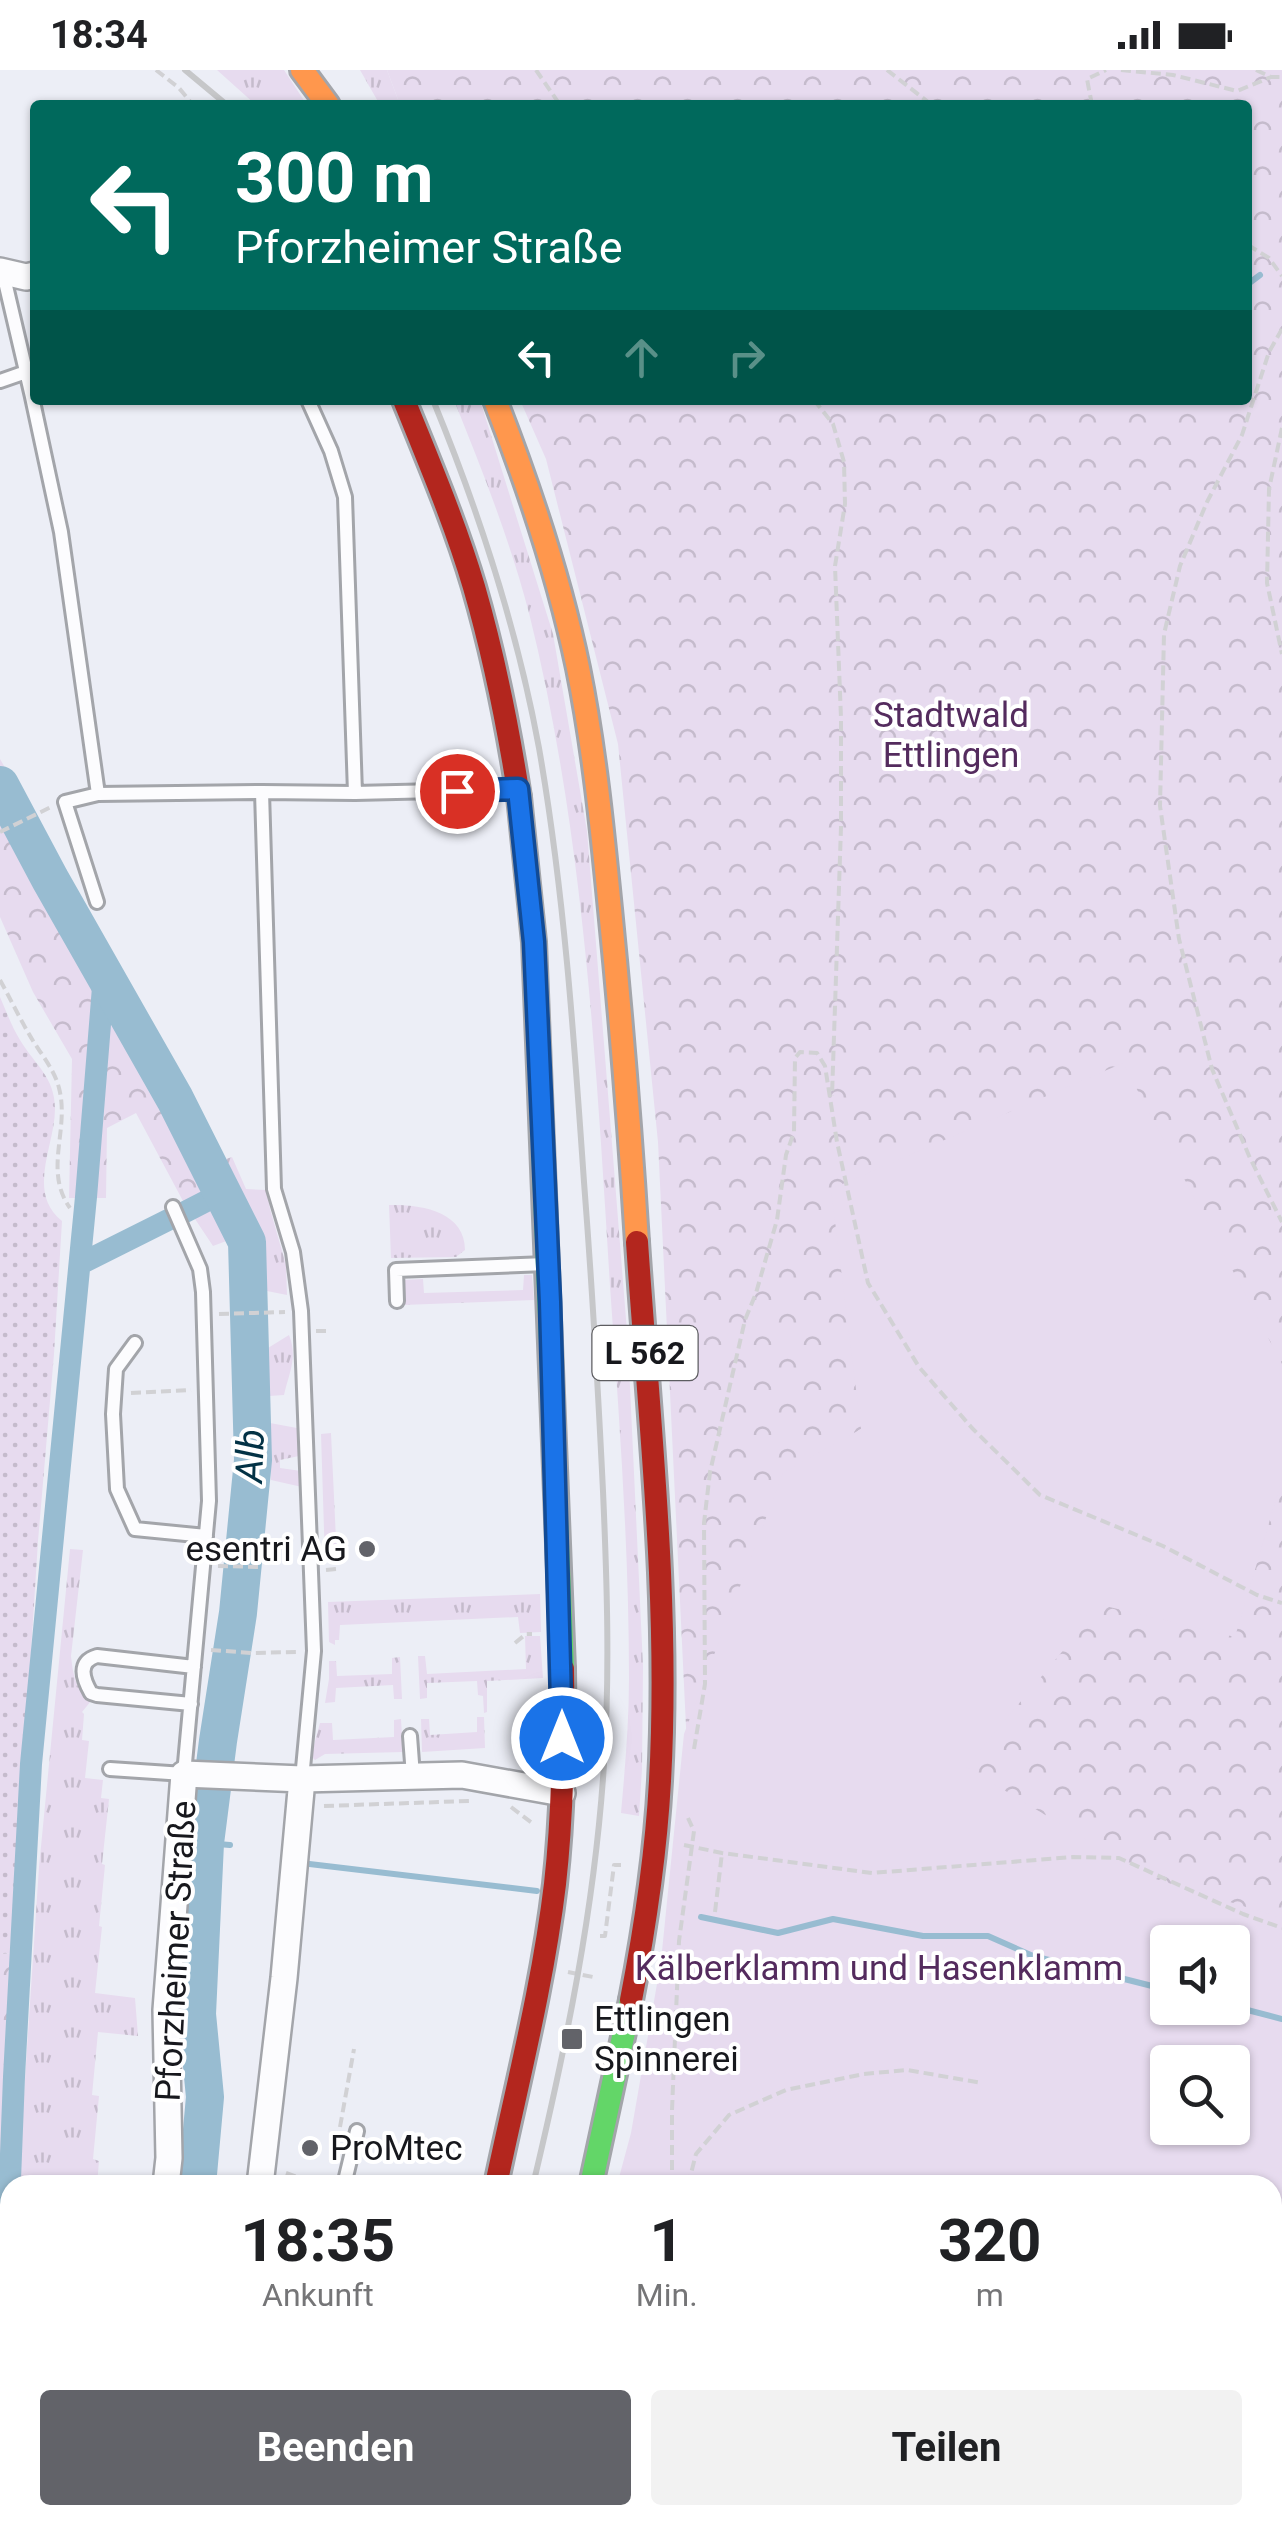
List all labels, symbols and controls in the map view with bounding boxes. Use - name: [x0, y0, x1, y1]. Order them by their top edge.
- text: 18:34: [50, 13, 148, 57]
- text: 300 m: [235, 137, 434, 219]
- icon: left: [70, 140, 200, 270]
- text: Pforzheimer Straße: [235, 221, 623, 274]
- icon: left: [509, 330, 564, 385]
- icon: ahead: [614, 330, 669, 385]
- icon: right: [719, 330, 774, 385]
- park label: Stadtwald Ettlingen: [873, 695, 1029, 776]
- pin: [415, 749, 500, 834]
- icon: arrive: [430, 764, 485, 819]
- road number: L 562: [592, 1326, 698, 1380]
- water label: Alb: [227, 1428, 273, 1486]
- place label: esentri AG: [186, 1529, 347, 1570]
- marker: esentri AG: [356, 1538, 378, 1560]
- position arrow: [510, 1686, 614, 1790]
- street label: Pforzheimer Straße: [148, 1799, 204, 2103]
- map controls: [1150, 1925, 1250, 2145]
- button: sound: [1150, 1925, 1250, 2025]
- park label: Kälberklamm und Hasenklamm: [635, 1948, 1123, 1989]
- place label: Ettlingen Spinnerei: [594, 1999, 739, 2080]
- marker: Ettlingen Spinnerei: [559, 2026, 585, 2052]
- button: search: [1150, 2045, 1250, 2145]
- place label: ProMtec: [330, 2128, 462, 2169]
- marker: ProMtec: [299, 2137, 321, 2159]
- text: 18:35: [241, 2205, 395, 2276]
- text: 1: [649, 2205, 684, 2276]
- text: 320: [938, 2205, 1041, 2276]
- text: Ankunft: [262, 2276, 374, 2314]
- text: Min.: [636, 2276, 698, 2314]
- text: m: [976, 2276, 1004, 2314]
- button: Beenden: [40, 2390, 631, 2505]
- button: Teilen: [651, 2390, 1242, 2505]

